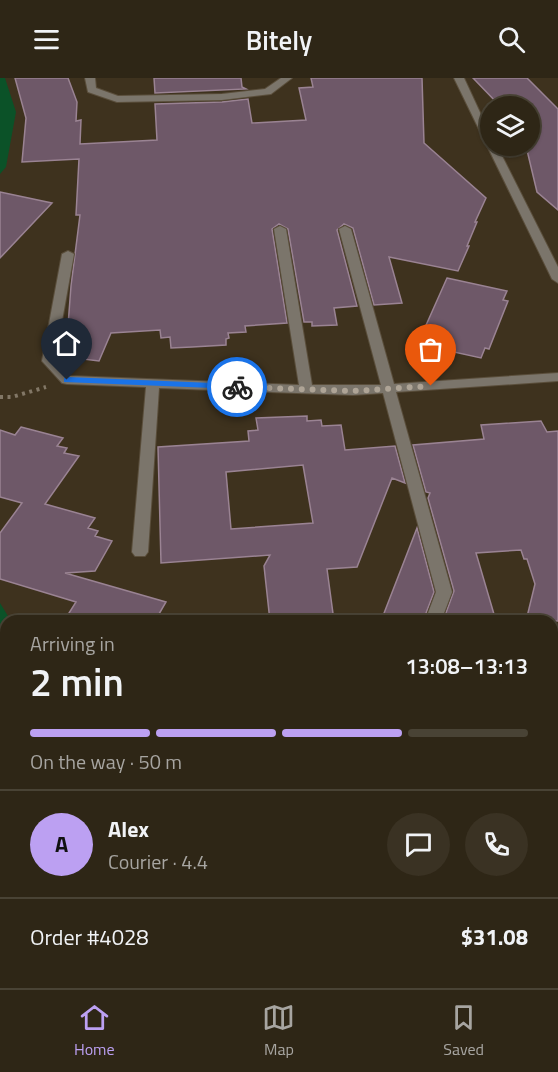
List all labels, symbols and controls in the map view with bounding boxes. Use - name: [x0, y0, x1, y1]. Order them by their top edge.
- text: Bitely: [246, 19, 312, 60]
- icon: menu: [30, 23, 63, 56]
- icon: search: [495, 23, 528, 56]
- map controls: [480, 96, 540, 156]
- button: layers: [480, 96, 540, 156]
- pin: [41, 318, 92, 380]
- pin: [405, 324, 456, 386]
- icon: home: [50, 327, 83, 360]
- icon: bag: [414, 333, 447, 366]
- courier: [207, 357, 267, 417]
- icon: bike: [221, 371, 254, 404]
- text: Arriving in: [30, 628, 115, 659]
- text: 13:08–13:13: [405, 649, 528, 683]
- text: 2 min: [30, 652, 124, 711]
- text: On the way · 50 m: [30, 746, 182, 777]
- text: Alex: [108, 812, 149, 846]
- button: chat: [387, 813, 450, 876]
- button: phone: [465, 813, 528, 876]
- text: A: [55, 827, 68, 861]
- text: Courier · 4.4: [108, 846, 208, 877]
- text: Order #4028: [30, 920, 149, 954]
- text: $31.08: [461, 920, 528, 954]
- tab: Home: [74, 1001, 115, 1061]
- tab: Map: [262, 1001, 295, 1061]
- tab: Saved: [443, 1001, 484, 1061]

